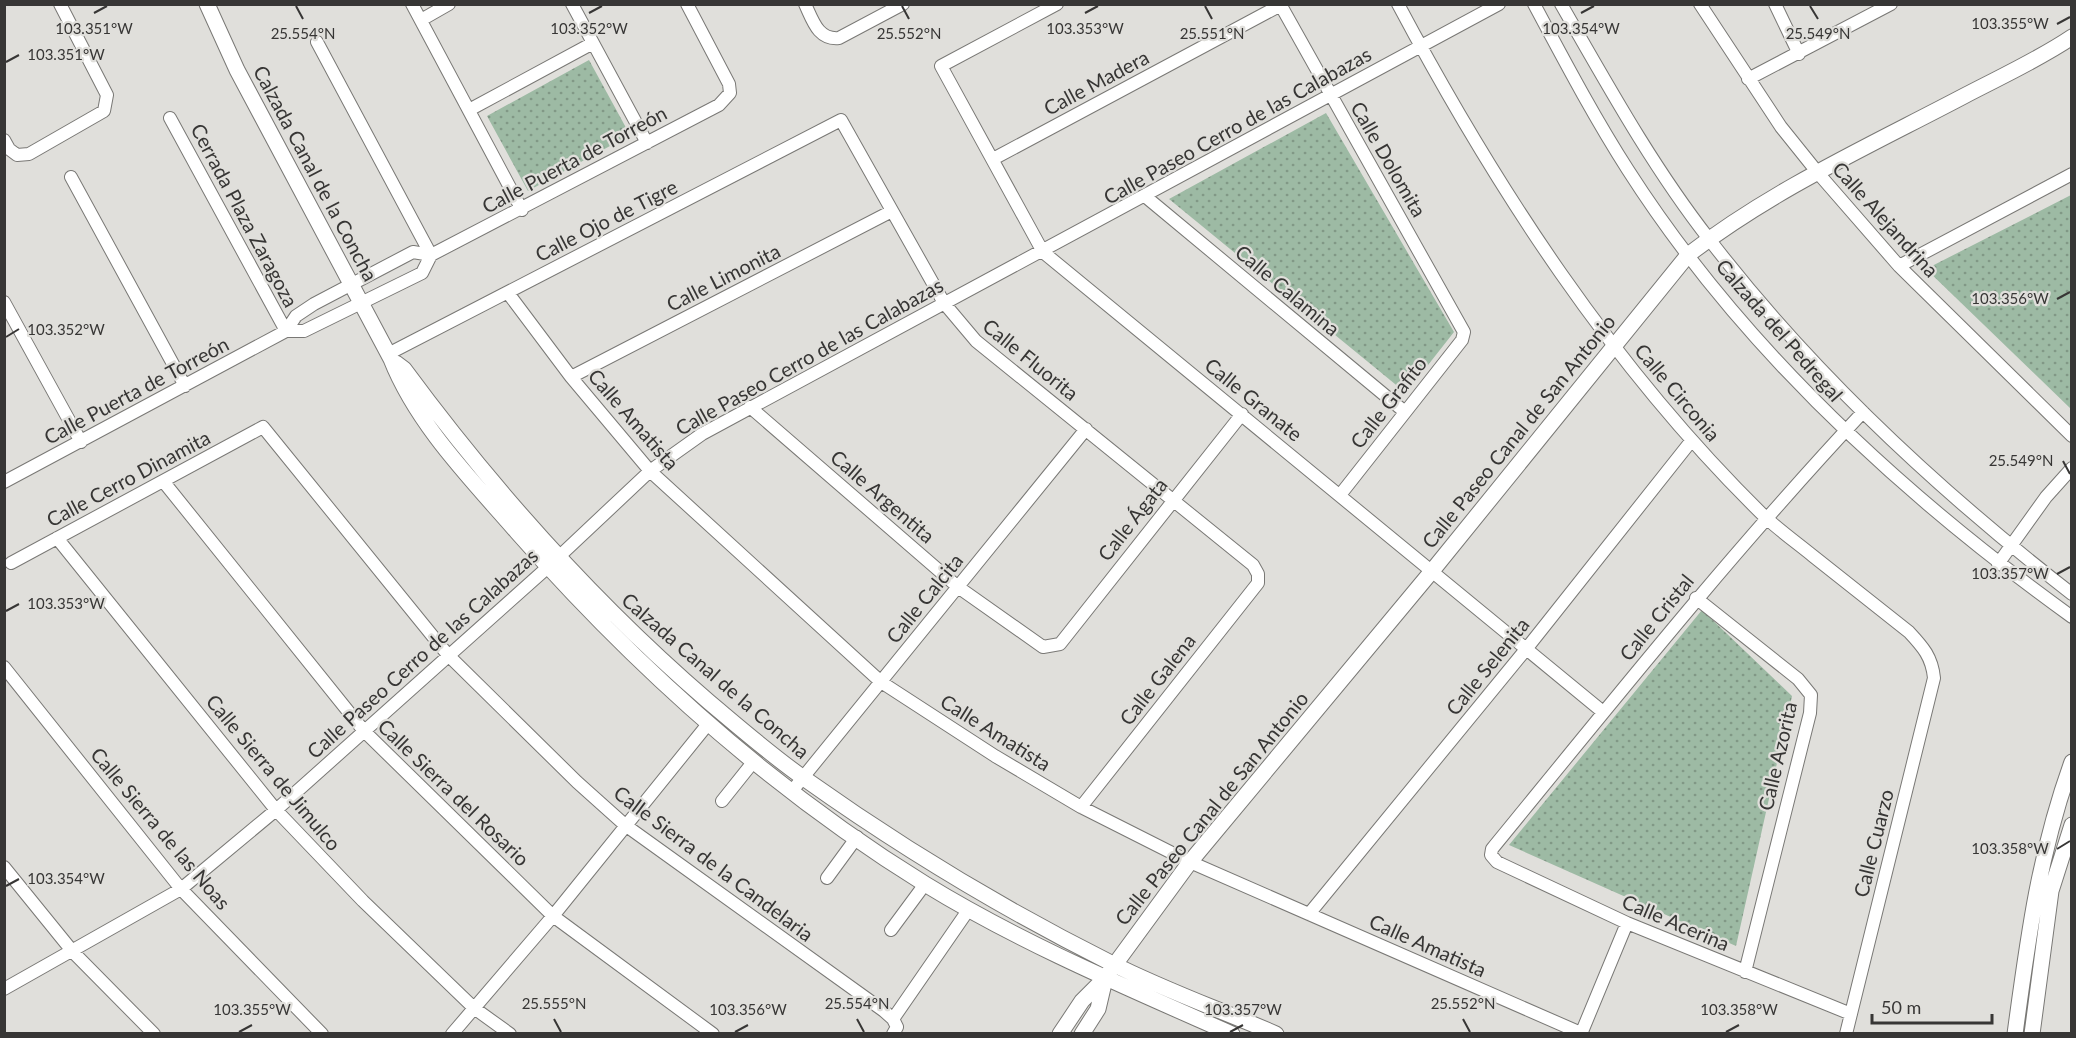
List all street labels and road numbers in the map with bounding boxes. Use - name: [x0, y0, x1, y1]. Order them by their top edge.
- street label: Calle Paseo Cerro de las Calabazas: [1099, 41, 1375, 209]
- street label: Calle Madera: [1039, 44, 1153, 120]
- street label: Calzada Canal de la Concha: [249, 61, 383, 285]
- street label: Calle Dolomita: [1346, 97, 1432, 221]
- street label: Calle Puerta de Torreón: [478, 100, 670, 218]
- street label: Cerrada Plaza Zaragoza: [186, 119, 304, 311]
- street label: Calle Alejandrina: [1828, 156, 1944, 282]
- street label: Calle Ojo de Tigre: [531, 174, 681, 266]
- street label: Calle Limonita: [662, 238, 784, 316]
- street label: Calle Calamina: [1231, 239, 1345, 341]
- street label: Calzada del Pedregal: [1712, 254, 1848, 406]
- street label: Calle Paseo Cerro de las Calabazas: [671, 272, 947, 440]
- street label: Calle Paseo Canal de San Antonio: [1416, 309, 1620, 553]
- street label: Calle Fluorita: [978, 313, 1084, 405]
- street label: Calle Puerta de Torreón: [40, 331, 232, 449]
- street label: Calle Circonia: [1630, 338, 1726, 446]
- street label: Calle Grafito: [1345, 351, 1431, 453]
- street label: Calle Granate: [1200, 352, 1308, 446]
- street label: Calle Amatista: [584, 364, 684, 474]
- street label: Calle Cerro Dinamita: [42, 425, 214, 531]
- street label: Calle Argentita: [826, 444, 940, 548]
- street label: Calle Ágata: [1092, 473, 1172, 565]
- street label: Calle Paseo Cerro de las Calabazas: [302, 543, 542, 763]
- street label: Calle Calcita: [881, 549, 967, 647]
- street label: Calle Cristal: [1614, 569, 1698, 665]
- street label: Calzada Canal de la Concha: [617, 587, 815, 763]
- street label: Calle Selenita: [1441, 613, 1533, 719]
- street label: Calle Galena: [1114, 629, 1200, 729]
- street label: Calle Paseo Canal de San Antonio: [1109, 686, 1313, 930]
- street label: Calle Sierra de Jimulco: [202, 689, 346, 855]
- street label: Calle Amatista: [936, 689, 1056, 775]
- street label: Calle Azorita: [1753, 699, 1801, 813]
- street label: Calle Sierra del Rosario: [373, 714, 535, 870]
- street label: Calle Sierra de las Noas: [86, 742, 236, 914]
- street label: Calle Sierra de la Candelaria: [610, 780, 818, 946]
- street label: Calle Cuarzo: [1848, 787, 1898, 899]
- street label: Calle Acerina: [1619, 889, 1733, 955]
- street label: Calle Amatista: [1366, 908, 1490, 982]

